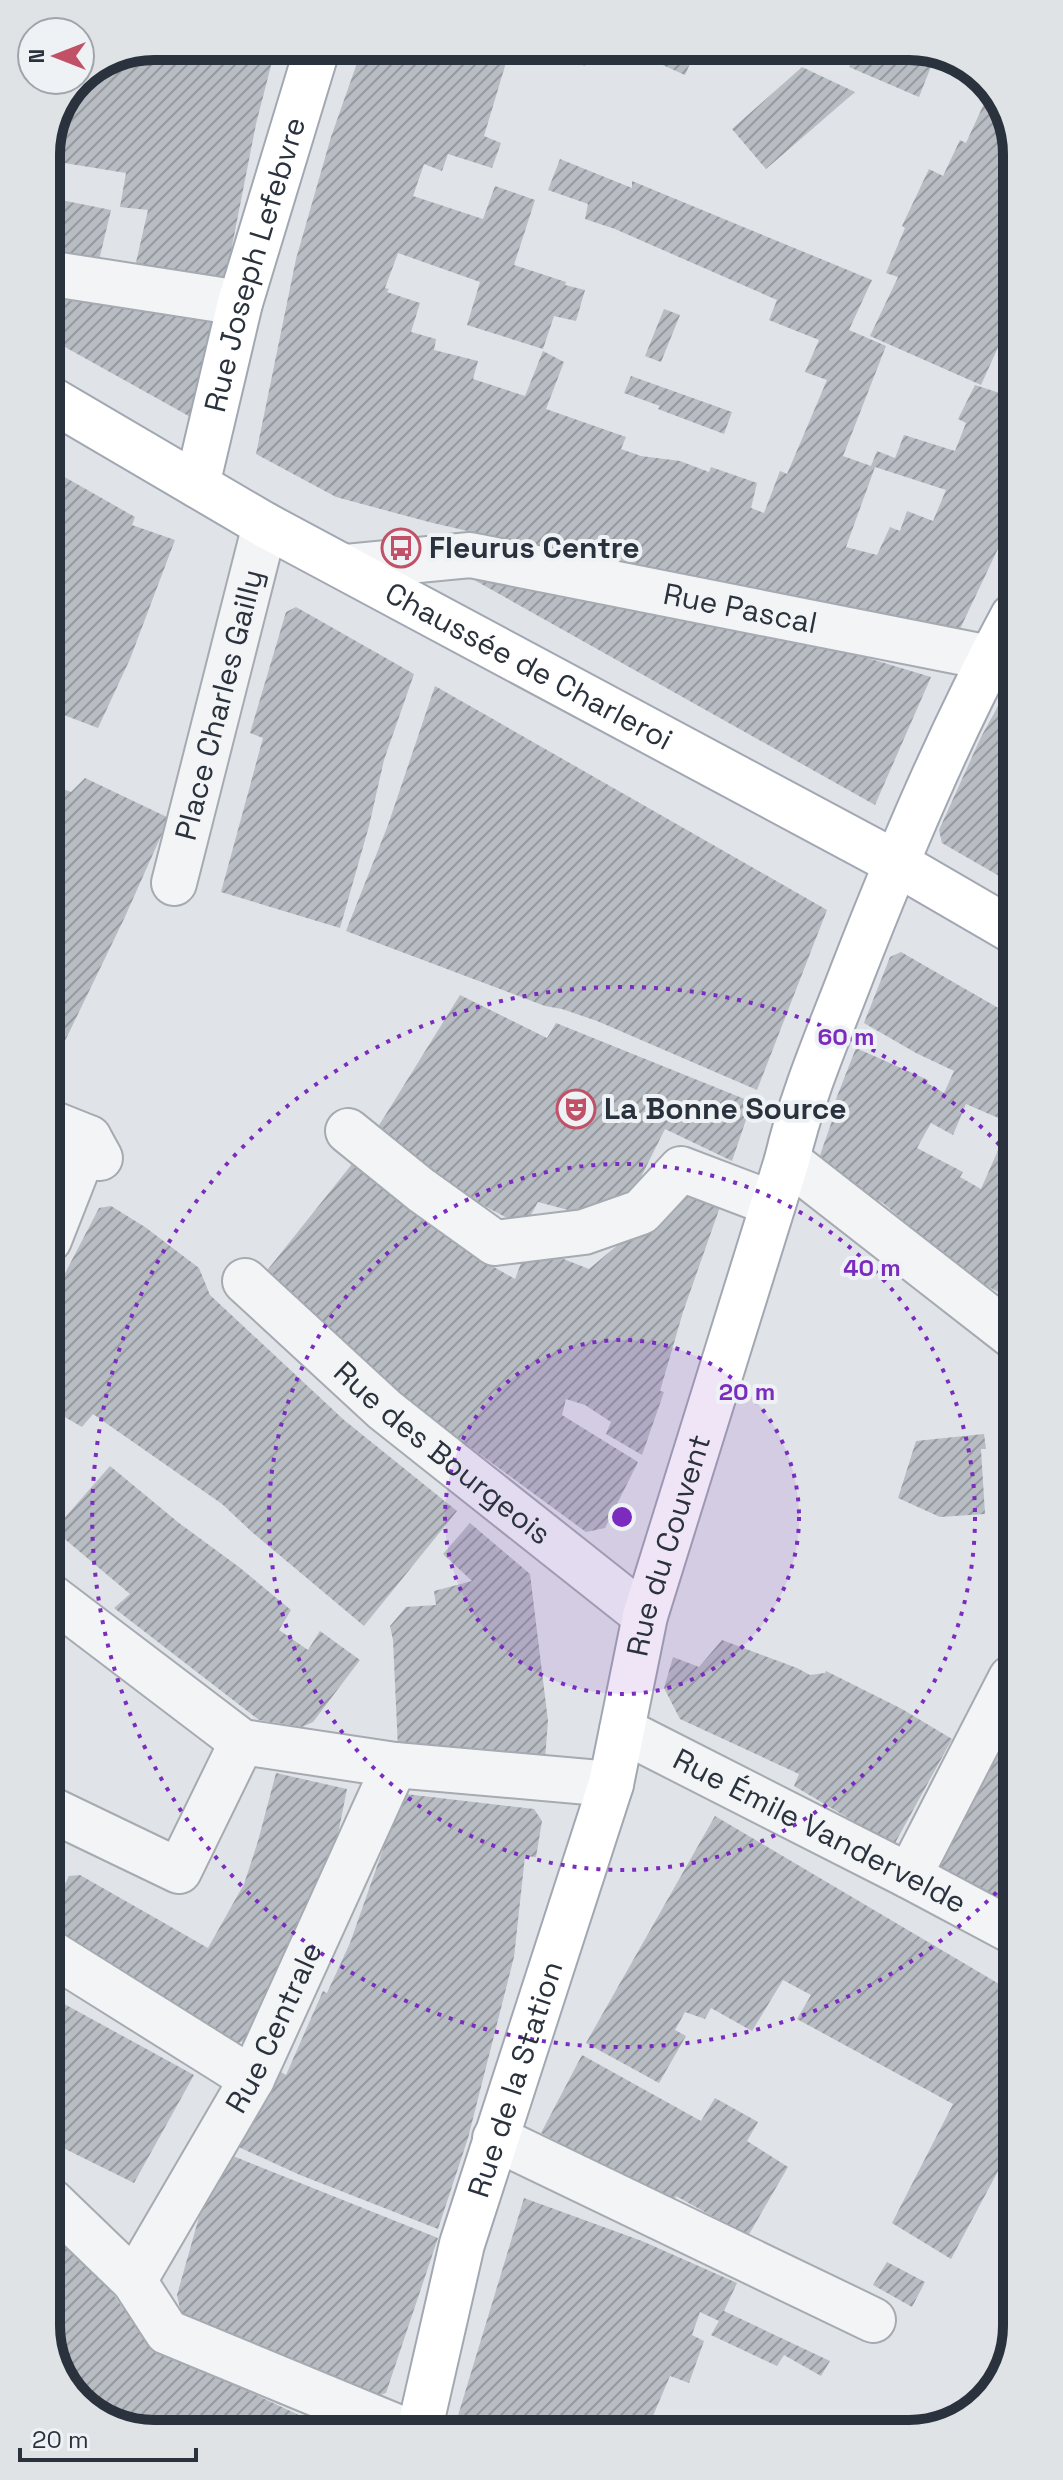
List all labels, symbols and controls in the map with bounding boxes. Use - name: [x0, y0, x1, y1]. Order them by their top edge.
- north arrow: [16, 16, 96, 96]
- text: N: [22, 49, 50, 63]
- street label: Rue Joseph Lefebvre: [195, 112, 314, 416]
- bus stop icon: Fleurus Centre: [380, 527, 422, 569]
- place label: Fleurus Centre: [429, 528, 640, 567]
- street label: Place Charles Gailly: [166, 565, 272, 844]
- street label: Chaussée de Charleroi: [378, 573, 680, 759]
- street label: Rue Pascal: [660, 574, 821, 642]
- text: 60 m: [818, 1021, 874, 1052]
- theatre icon: La Bonne Source: [555, 1088, 597, 1130]
- place label: La Bonne Source: [604, 1089, 847, 1128]
- text: 40 m: [843, 1252, 901, 1283]
- street label: Rue des Bourgeois: [326, 1352, 559, 1553]
- text: 20 m: [719, 1376, 775, 1407]
- street label: Rue du Couvent: [617, 1430, 719, 1660]
- centre of rings: [608, 1503, 636, 1531]
- street label: Rue Émile Vandervelde: [667, 1739, 973, 1922]
- street label: Rue Centrale: [216, 1936, 331, 2120]
- street label: Rue de la Station: [458, 1956, 571, 2202]
- scale bar: [20, 2412, 196, 2462]
- text: 20 m: [32, 2424, 89, 2455]

